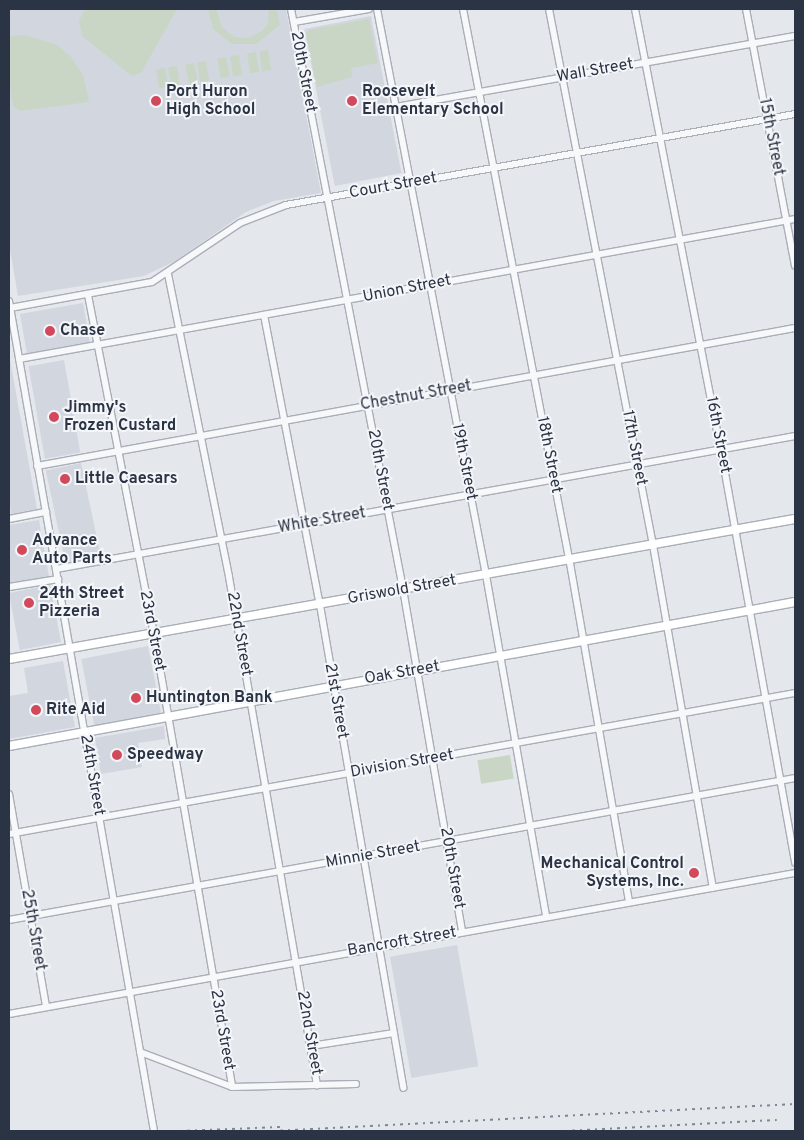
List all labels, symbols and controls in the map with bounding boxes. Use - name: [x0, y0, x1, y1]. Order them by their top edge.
- street label: 20th Street: [286, 30, 320, 114]
- street label: Wall Street: [555, 55, 635, 87]
- place label: Port Huron High School: [166, 82, 255, 120]
- place label: Roosevelt Elementary School: [362, 82, 504, 120]
- marker: Port Huron High School: [150, 95, 162, 107]
- marker: Roosevelt Elementary School: [346, 95, 358, 107]
- street label: 15th Street: [754, 97, 788, 177]
- street label: Court Street: [348, 169, 438, 203]
- street label: Union Street: [361, 271, 453, 307]
- place label: Chase: [60, 321, 105, 341]
- marker: Chase: [44, 325, 56, 337]
- street label: Chestnut Street: [359, 377, 473, 415]
- street label: 16th Street: [701, 395, 735, 475]
- place label: Jimmy's Frozen Custard: [64, 398, 176, 436]
- street label: 17th Street: [617, 409, 651, 487]
- marker: Jimmy's Frozen Custard: [48, 411, 60, 423]
- street label: 18th Street: [532, 415, 566, 495]
- street label: 19th Street: [447, 422, 481, 502]
- street label: 20th Street: [363, 428, 397, 512]
- place label: Little Caesars: [75, 469, 178, 489]
- marker: Little Caesars: [59, 473, 71, 485]
- street label: White Street: [277, 504, 367, 538]
- place label: Advance Auto Parts: [32, 531, 112, 569]
- marker: Advance Auto Parts: [16, 544, 28, 556]
- street label: Griswold Street: [346, 571, 458, 609]
- place label: 24th Street Pizzeria: [39, 584, 124, 622]
- street label: 23rd Street: [135, 589, 169, 673]
- street label: 22nd Street: [222, 590, 256, 678]
- marker: 24th Street Pizzeria: [23, 597, 35, 609]
- street label: Oak Street: [363, 657, 441, 689]
- street label: 21st Street: [320, 662, 352, 740]
- place label: Huntington Bank: [146, 688, 273, 708]
- marker: Huntington Bank: [130, 692, 142, 704]
- place label: Rite Aid: [46, 700, 106, 720]
- marker: Rite Aid: [30, 704, 42, 716]
- street label: 24th Street: [75, 733, 109, 817]
- place label: Speedway: [127, 745, 203, 765]
- street label: Division Street: [349, 745, 455, 783]
- marker: Speedway: [111, 749, 123, 761]
- street label: 20th Street: [435, 826, 469, 910]
- street label: Minnie Street: [324, 837, 422, 873]
- place label: Mechanical Control Systems, Inc.: [541, 854, 684, 892]
- marker: Mechanical Control Systems, Inc.: [688, 867, 700, 879]
- street label: 25th Street: [16, 888, 50, 972]
- street label: Bancroft Street: [346, 923, 458, 961]
- street label: 23rd Street: [205, 988, 239, 1072]
- street label: 22nd Street: [292, 989, 326, 1077]

